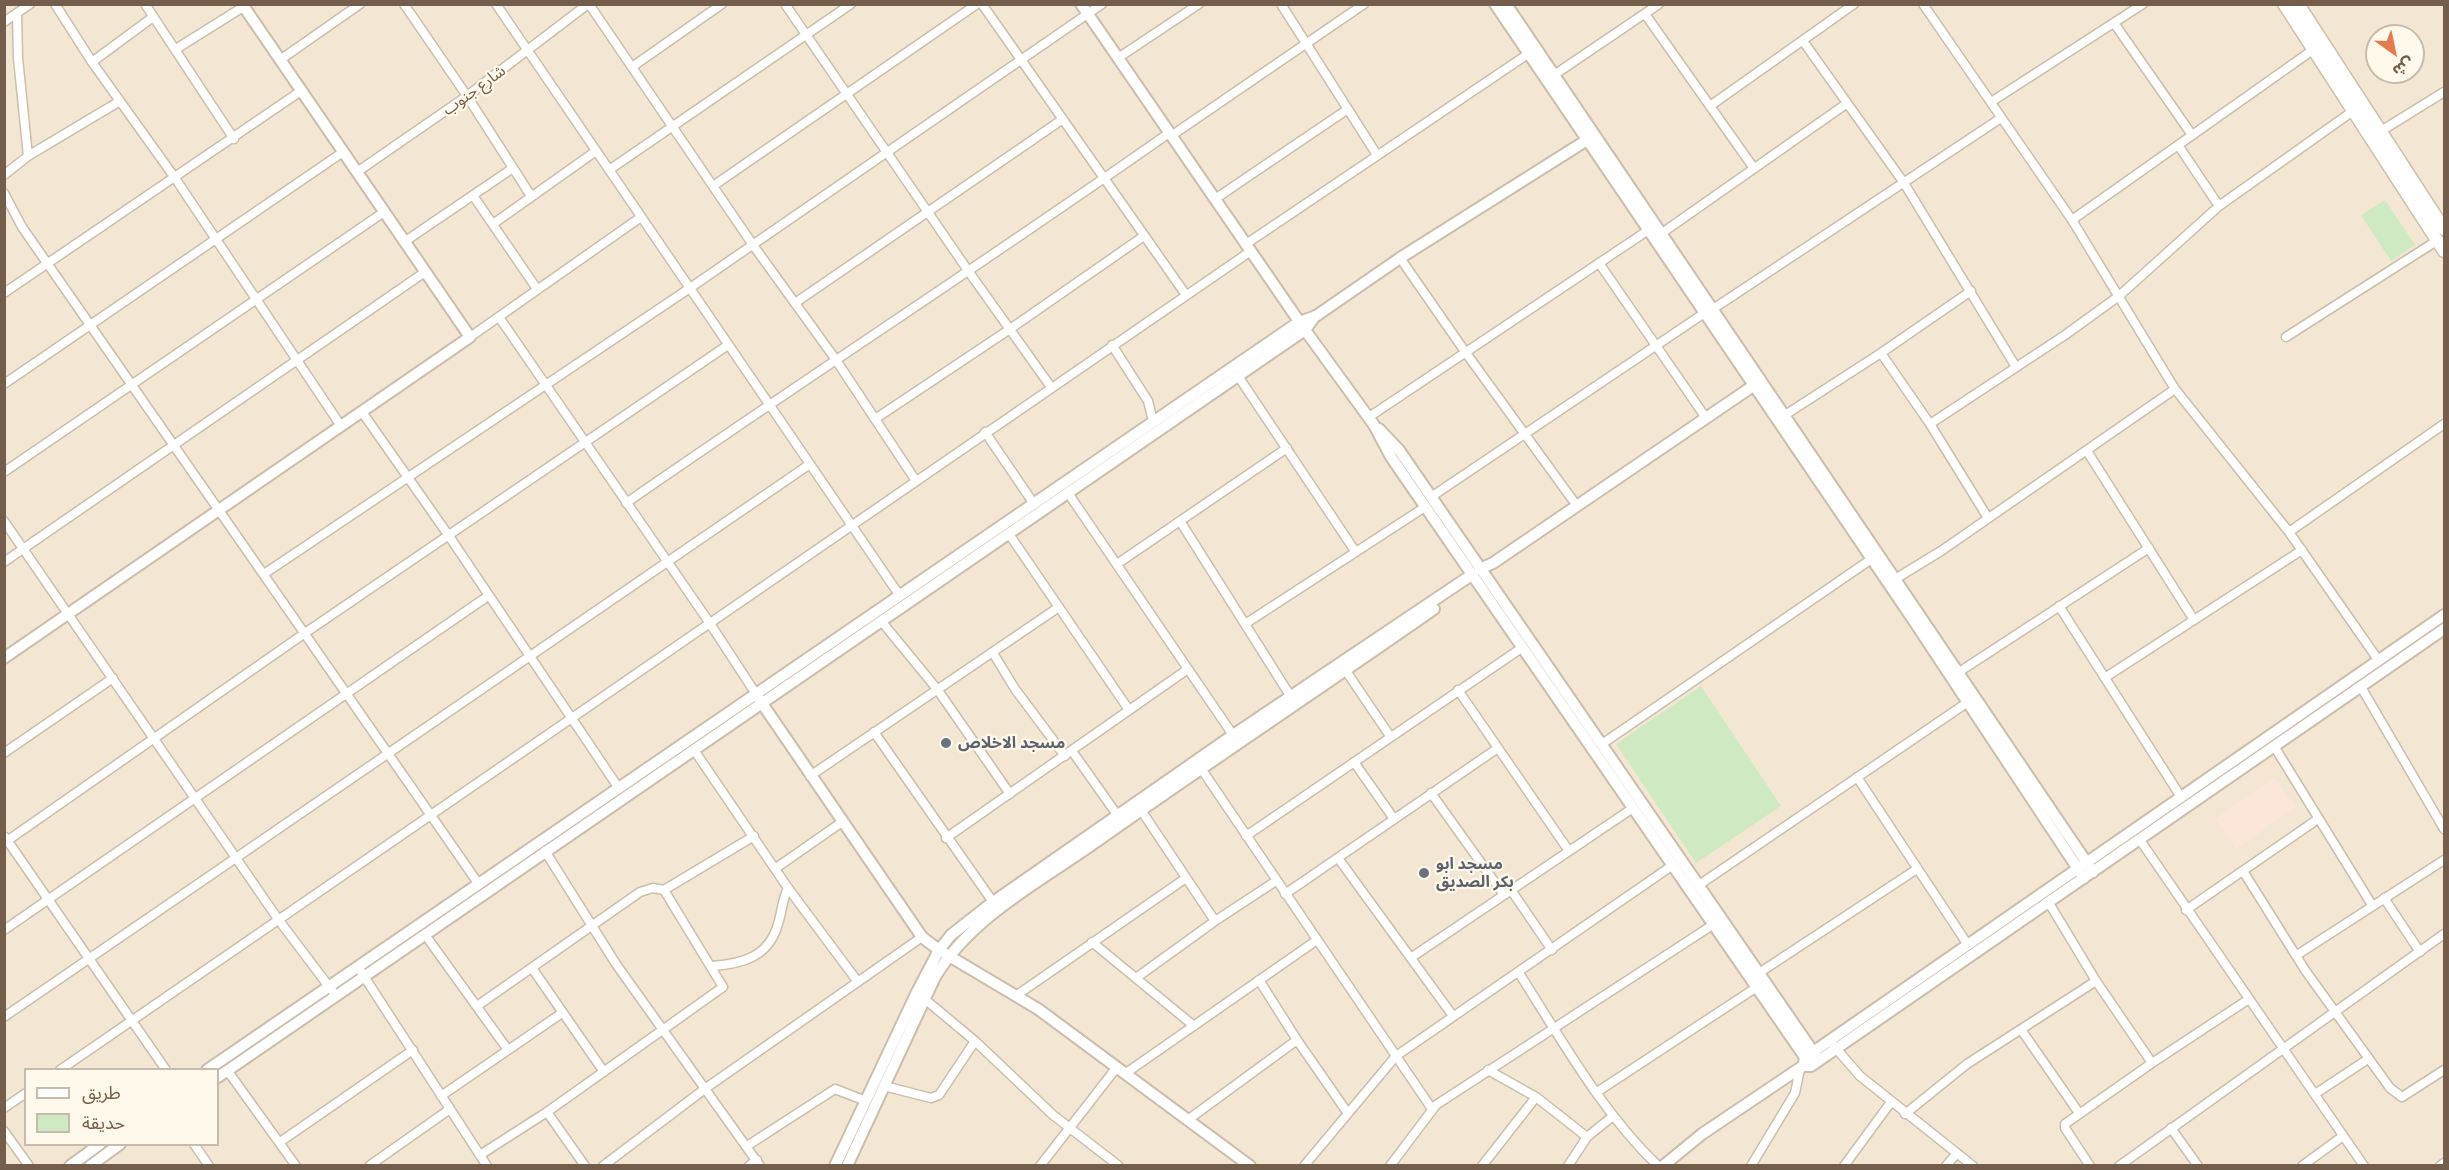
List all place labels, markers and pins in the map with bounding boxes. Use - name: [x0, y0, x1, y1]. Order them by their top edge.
- place label: مسجد الاخلاص: [958, 733, 1065, 753]
- marker: مسجد الاخلاص: [939, 736, 953, 750]
- place label: مسجد ابو بكر الصديق: [1436, 854, 1514, 892]
- marker: مسجد ابو بكر الصديق: [1417, 866, 1431, 880]

